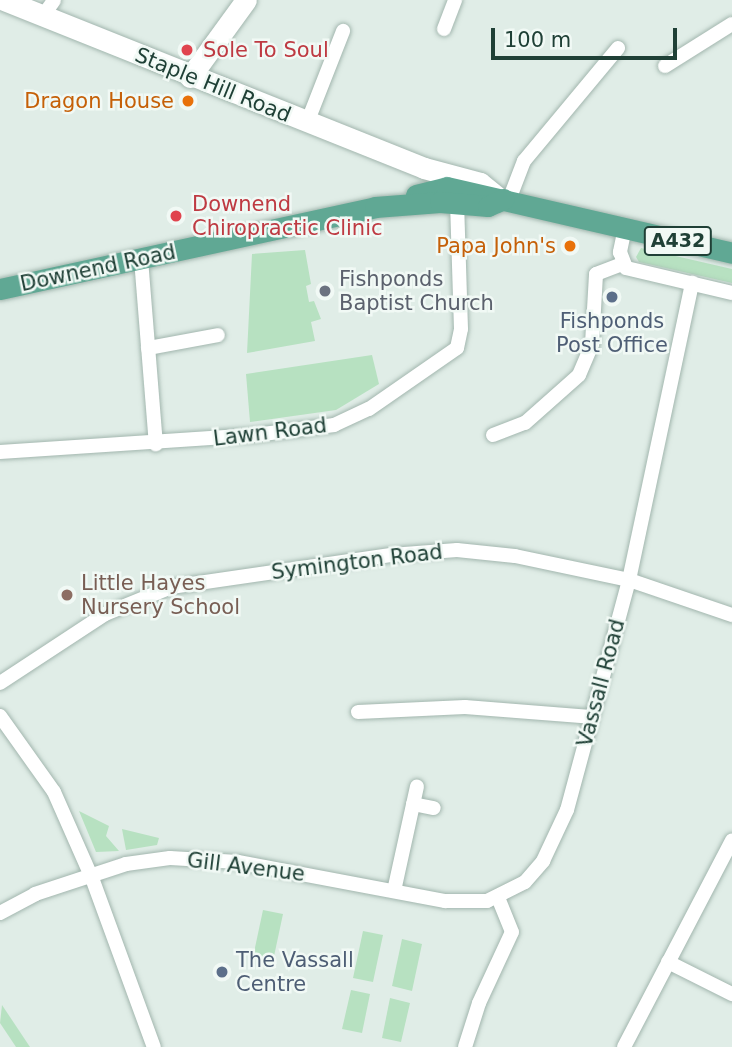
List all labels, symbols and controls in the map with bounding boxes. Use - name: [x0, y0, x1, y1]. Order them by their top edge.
- scale bar: [494, 14, 680, 58]
- text: 100 m: [504, 28, 571, 52]
- place label: Sole To Soul: [203, 37, 329, 63]
- marker: Sole To Soul: [177, 40, 197, 60]
- street label: Staple Hill Road: [131, 42, 295, 128]
- place label: Dragon House: [24, 88, 174, 114]
- marker: Dragon House: [180, 93, 196, 109]
- place label: Downend Chiropractic Clinic: [192, 191, 383, 241]
- marker: Downend Chiropractic Clinic: [166, 206, 186, 226]
- road number: A432: [643, 226, 713, 256]
- place label: Papa John's: [436, 233, 556, 259]
- marker: Papa John's: [562, 238, 578, 254]
- street label: Downend Road: [18, 239, 178, 297]
- place label: Fishponds Baptist Church: [339, 266, 494, 316]
- marker: Fishponds Baptist Church: [317, 283, 333, 299]
- marker: Fishponds Post Office: [604, 289, 620, 305]
- place label: Fishponds Post Office: [556, 308, 668, 358]
- street label: Lawn Road: [212, 413, 328, 451]
- street label: Symington Road: [270, 539, 444, 585]
- place label: Little Hayes Nursery School: [81, 570, 240, 620]
- marker: Little Hayes Nursery School: [59, 587, 75, 603]
- street label: Vassall Road: [572, 616, 630, 750]
- street label: Gill Avenue: [186, 847, 306, 887]
- place label: The Vassall Centre: [236, 947, 354, 997]
- marker: The Vassall Centre: [214, 964, 230, 980]

